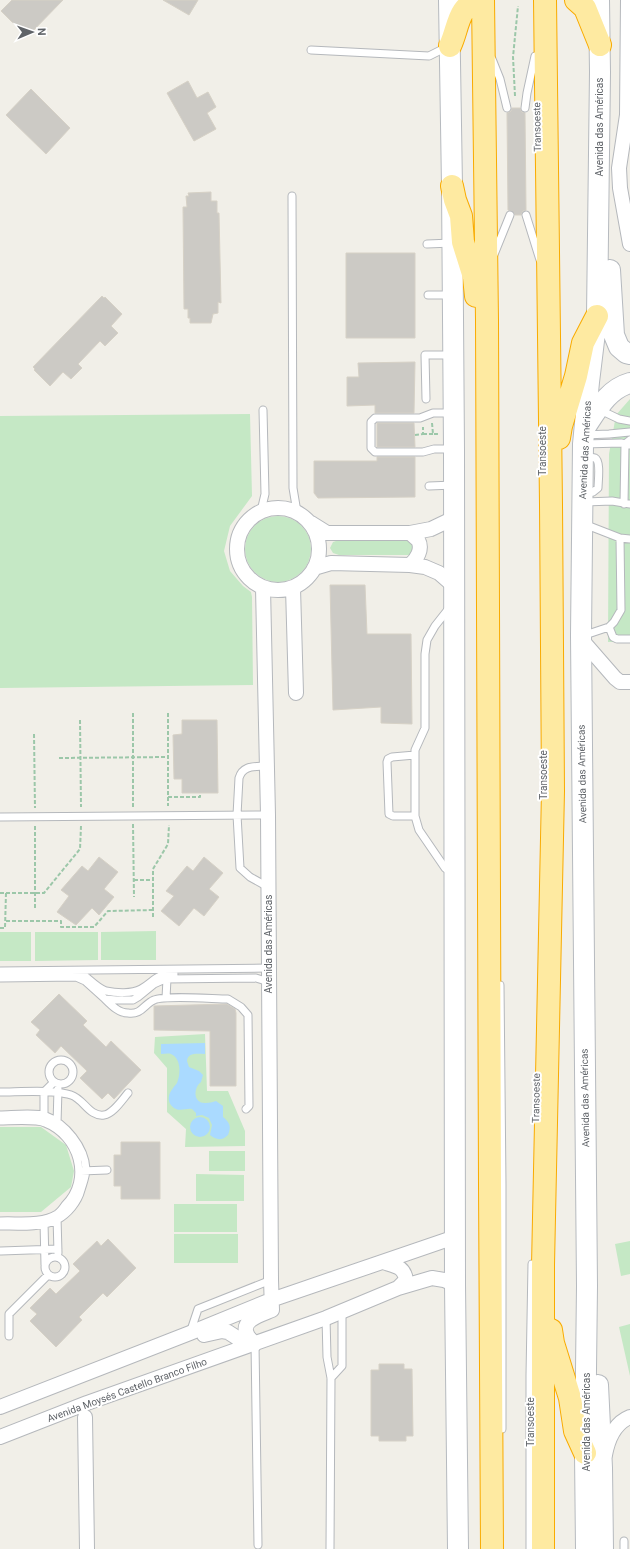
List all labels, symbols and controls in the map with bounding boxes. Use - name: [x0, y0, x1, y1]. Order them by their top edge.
- north arrow: [12, 12, 52, 52]
- text: N: [35, 28, 48, 36]
- street label: Avenida das Américas: [594, 78, 605, 176]
- street label: Transoeste: [531, 102, 543, 152]
- street label: Avenida das Américas: [577, 400, 593, 500]
- street label: Transoeste: [537, 426, 548, 476]
- street label: Avenida das Américas: [576, 724, 588, 824]
- street label: Transoeste: [538, 750, 549, 800]
- street label: Avenida das Américas: [263, 895, 274, 993]
- street label: Avenida das Américas: [579, 1048, 591, 1148]
- street label: Transoeste: [530, 1073, 542, 1123]
- street label: Avenida Moysés Castello Branco Filho: [46, 1356, 209, 1424]
- street label: Avenida das Américas: [581, 1373, 592, 1471]
- street label: Transoeste: [525, 1397, 536, 1447]

